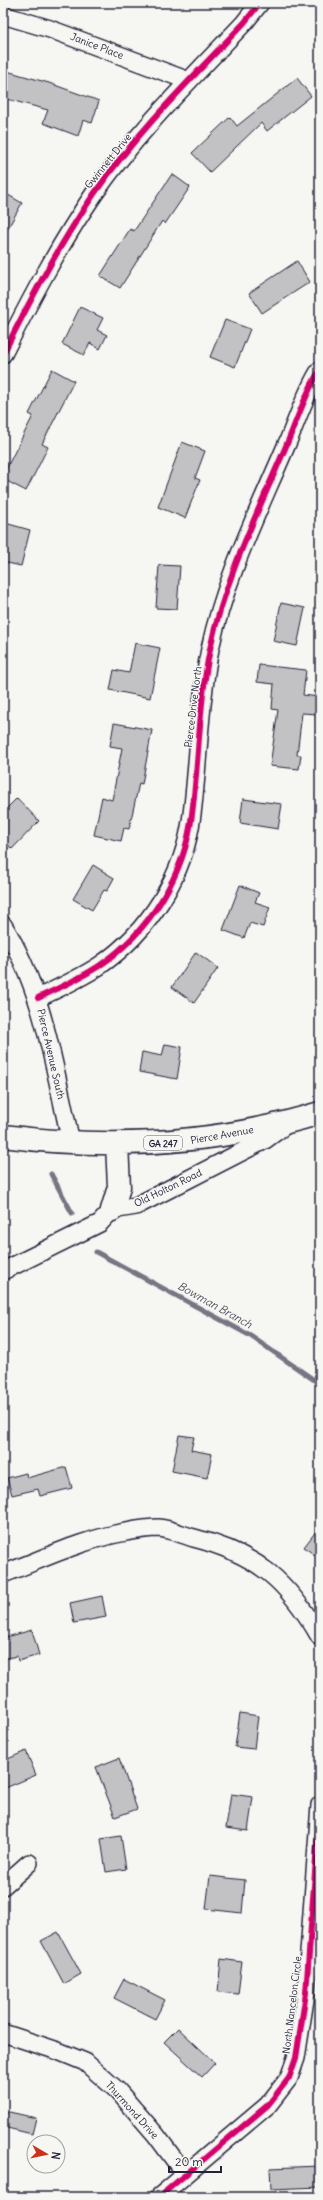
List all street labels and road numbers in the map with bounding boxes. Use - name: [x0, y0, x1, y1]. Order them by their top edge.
- street label: Janice Place: [69, 30, 125, 62]
- street label: Gwinnett Drive: [82, 131, 134, 191]
- street label: Pierce Drive North: [182, 665, 204, 748]
- street label: Pierce Avenue South: [34, 1008, 68, 1101]
- street label: Pierce Avenue: [189, 1123, 255, 1147]
- road number: GA 247: [144, 1136, 182, 1150]
- street label: Old Holton Road: [132, 1166, 204, 1210]
- street label: North Nancelon Circle: [280, 1955, 304, 2055]
- street label: Thurmond Drive: [103, 2079, 161, 2141]

